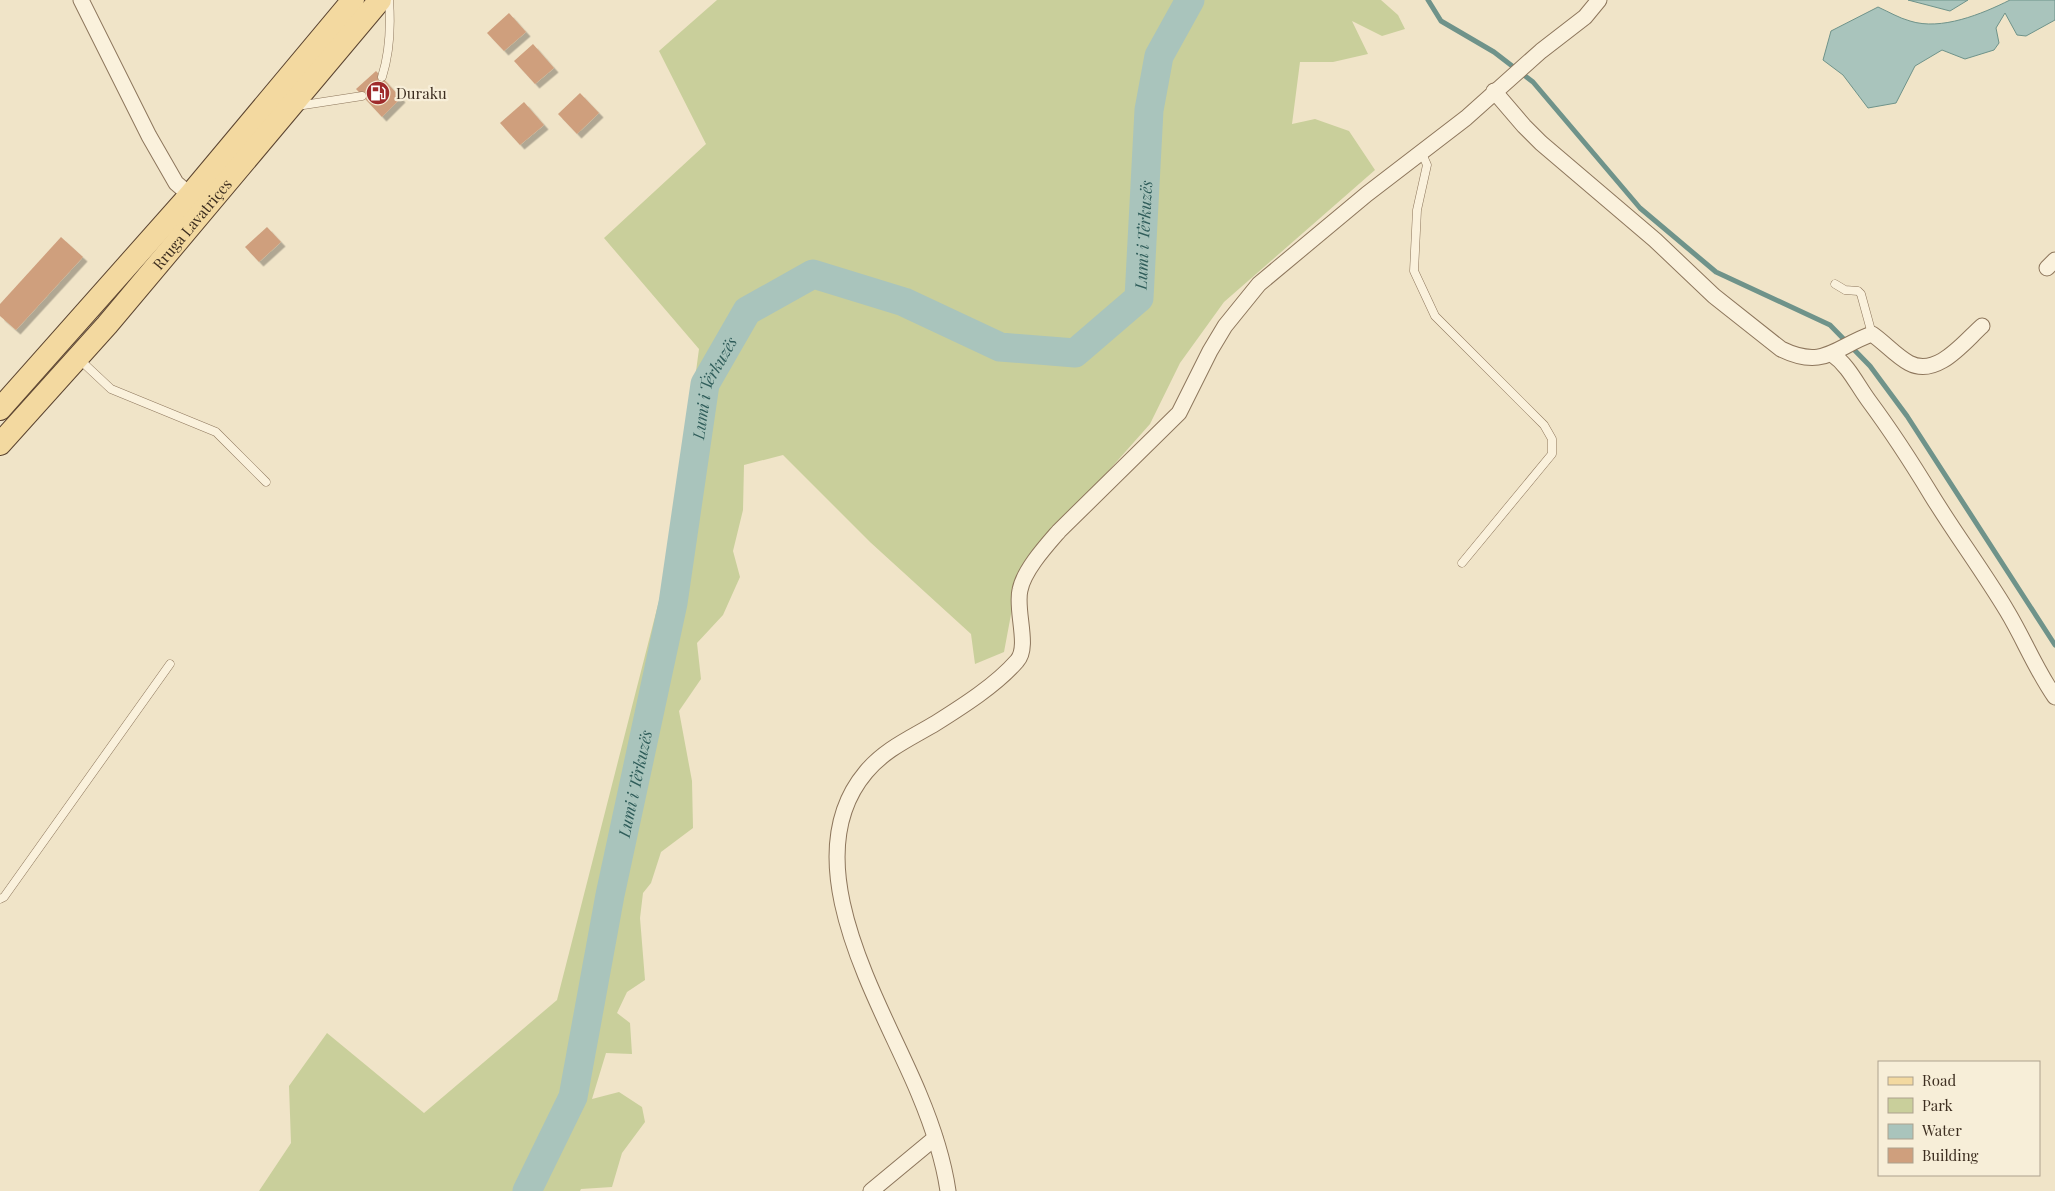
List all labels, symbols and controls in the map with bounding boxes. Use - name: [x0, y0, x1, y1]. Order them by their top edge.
- fuel station icon: Duraku: [365, 80, 391, 106]
- place label: Duraku: [396, 83, 447, 103]
- street label: Rruga Lavatriçes: [148, 174, 236, 274]
- water label: Lumi i Tërkuzës: [1129, 180, 1156, 291]
- water label: Lumi i Tërkuzës: [686, 332, 741, 441]
- water label: Lumi i Tërkuzës: [612, 728, 656, 840]
- legend: [1878, 1061, 2040, 1176]
- text: Road: [1922, 1070, 1956, 1090]
- text: Park: [1922, 1095, 1954, 1115]
- text: Water: [1921, 1120, 1962, 1140]
- text: Building: [1922, 1145, 1979, 1165]

